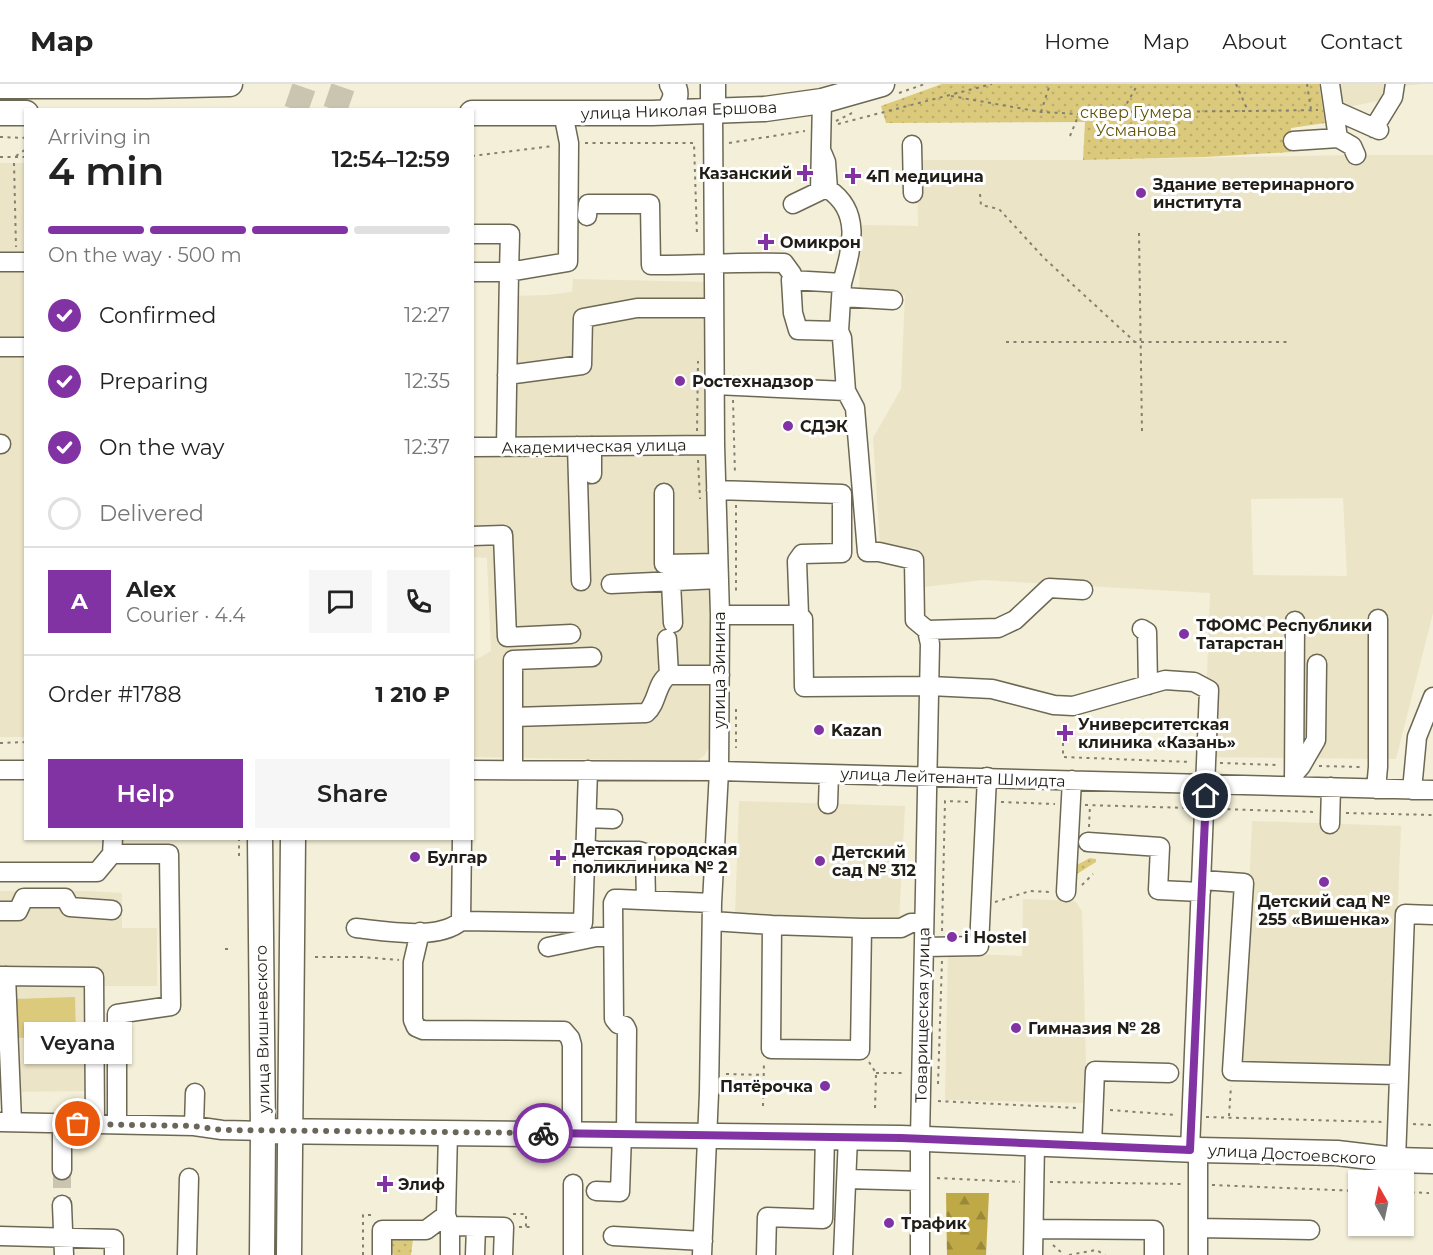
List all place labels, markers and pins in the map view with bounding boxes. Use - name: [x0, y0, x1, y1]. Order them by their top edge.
- place label: Казанский: [699, 164, 792, 183]
- marker: Казанский: [796, 164, 814, 182]
- marker: 4П медицина: [844, 167, 862, 185]
- place label: 4П медицина: [866, 167, 984, 186]
- place label: Здание ветеринарного института: [1152, 175, 1354, 212]
- marker: Здание ветеринарного института: [1134, 186, 1148, 200]
- marker: Омикрон: [757, 233, 775, 251]
- place label: Омикрон: [780, 233, 861, 252]
- place label: Ростехнадзор: [692, 372, 814, 391]
- marker: Ростехнадзор: [673, 374, 687, 388]
- place label: СДЭК: [800, 417, 848, 436]
- marker: СДЭК: [781, 419, 795, 433]
- place label: ТФОМС Республики Татарстан: [1196, 616, 1372, 653]
- marker: ТФОМС Республики Татарстан: [1177, 627, 1191, 641]
- place label: Университетская клиника «Казань»: [1078, 715, 1236, 752]
- place label: Kazan: [831, 721, 882, 740]
- marker: Kazan: [812, 723, 826, 737]
- marker: Университетская клиника «Казань»: [1056, 724, 1074, 742]
- pin: [1180, 770, 1231, 821]
- place label: Детская городская поликлиника № 2: [572, 840, 738, 877]
- place label: Детский сад № 312: [832, 843, 916, 880]
- place label: Булгар: [427, 848, 487, 867]
- marker: Детская городская поликлиника № 2: [549, 849, 567, 867]
- marker: Булгар: [408, 850, 422, 864]
- marker: Детский сад № 312: [813, 854, 827, 868]
- marker: Детский сад № 255 «Вишенка»: [1317, 875, 1331, 889]
- place label: Детский сад № 255 «Вишенка»: [1258, 892, 1390, 929]
- place label: i Hostel: [964, 928, 1027, 947]
- marker: i Hostel: [945, 930, 959, 944]
- place label: Гимназия № 28: [1028, 1019, 1161, 1038]
- marker: Гимназия № 28: [1009, 1021, 1023, 1035]
- callout: Veyana: [24, 1022, 132, 1064]
- place label: Пятёрочка: [720, 1077, 813, 1096]
- marker: Пятёрочка: [818, 1079, 832, 1093]
- pin: [52, 1098, 103, 1149]
- marker: Элиф: [376, 1175, 394, 1193]
- place label: Элиф: [398, 1175, 445, 1194]
- place label: Трафик: [901, 1214, 968, 1233]
- marker: Трафик: [882, 1216, 896, 1230]

